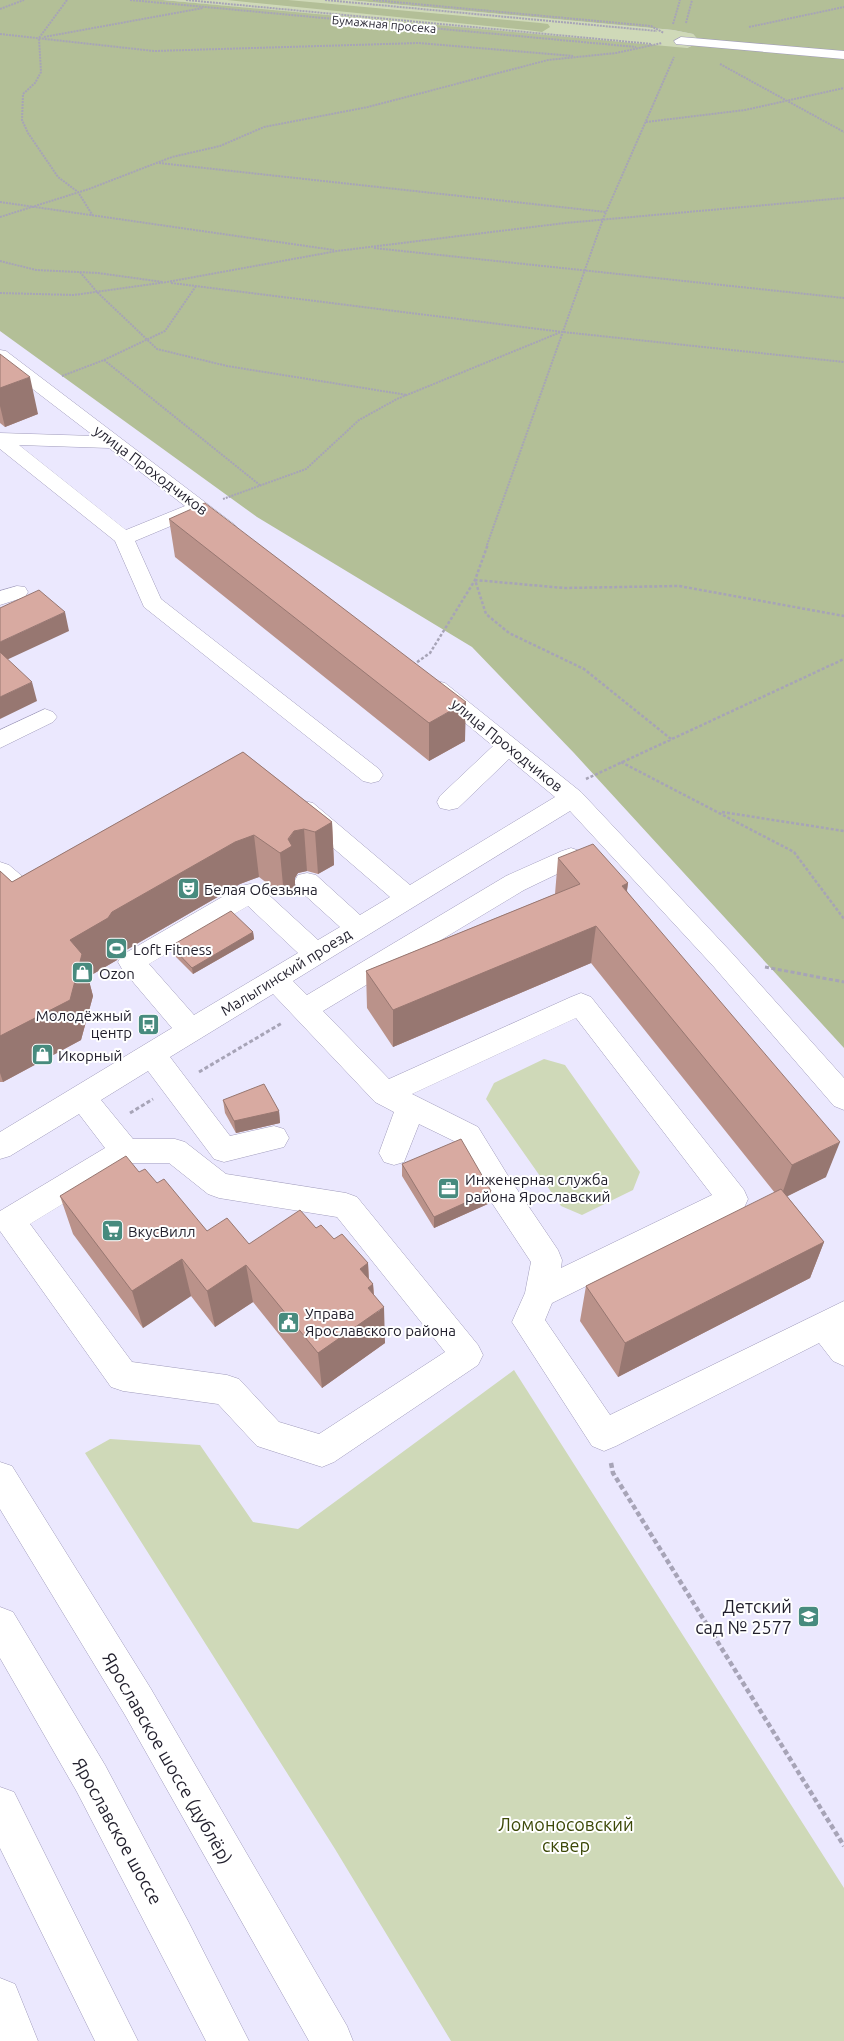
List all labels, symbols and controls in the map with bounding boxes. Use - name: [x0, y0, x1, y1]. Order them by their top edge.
- street label: Бумажная просека: [331, 13, 437, 35]
- street label: улица Проходчиков: [91, 422, 211, 518]
- street label: улица Проходчиков: [448, 695, 566, 795]
- theatre icon: Белая Обезьяна: [176, 877, 200, 901]
- place label: Белая Обезьяна: [204, 881, 318, 898]
- street label: Малыгинский проезд: [218, 925, 355, 1019]
- sports icon: Loft Fitness: [105, 937, 129, 961]
- place label: Loft Fitness: [133, 941, 212, 958]
- shop icon: Ozon: [71, 961, 95, 985]
- place label: Ozon: [99, 965, 135, 982]
- place label: Молодёжный центр: [36, 1007, 132, 1041]
- bus stop icon: Молодёжный центр: [136, 1012, 160, 1036]
- shop icon: Икорный: [30, 1043, 54, 1067]
- place label: Икорный: [58, 1047, 123, 1064]
- place label: Инженерная служба района Ярославский: [465, 1171, 610, 1205]
- office icon: Инженерная служба района Ярославский: [437, 1176, 461, 1200]
- supermarket icon: ВкусВилл: [100, 1219, 124, 1243]
- place label: ВкусВилл: [128, 1223, 195, 1240]
- place label: Управа Ярославского района: [305, 1305, 456, 1339]
- public building icon: Управа Ярославского района: [277, 1310, 301, 1334]
- place label: Детский сад № 2577: [695, 1596, 792, 1637]
- school or university icon: Детский сад № 2577: [796, 1604, 820, 1628]
- street label: Ярославское шоссе (дублёр): [98, 1648, 238, 1868]
- street label: Ярославское шоссе: [69, 1754, 167, 1908]
- park label: Ломоносовский сквер: [498, 1814, 634, 1855]

